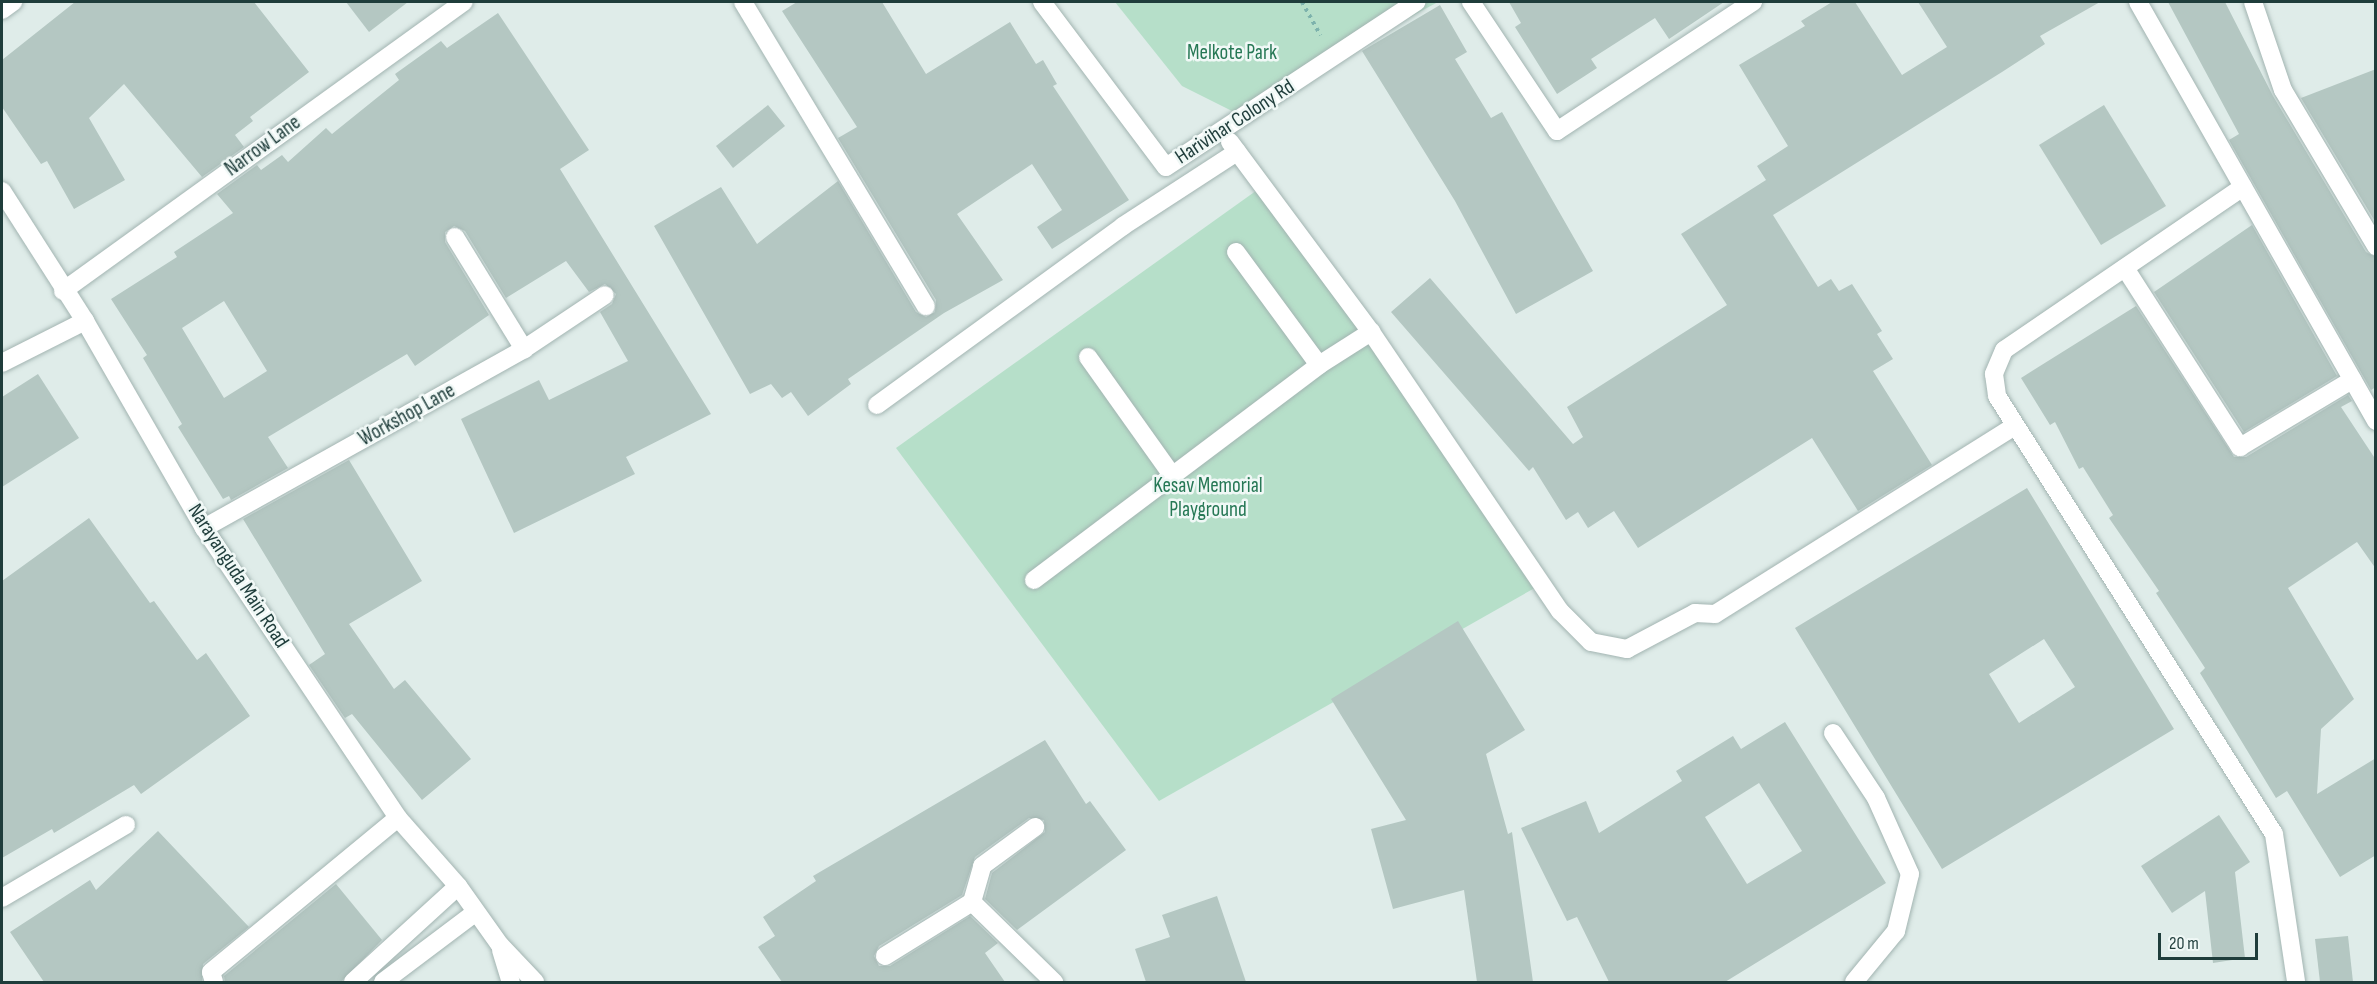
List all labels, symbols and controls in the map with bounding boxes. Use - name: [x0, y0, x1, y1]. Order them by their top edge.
- park label: Melkote Park: [1187, 40, 1277, 66]
- street label: Harivihar Colony Rd: [1171, 74, 1299, 170]
- street label: Narrow Lane: [220, 110, 306, 182]
- street label: Workshop Lane: [354, 378, 460, 452]
- park label: Kesav Memorial Playground: [1153, 473, 1263, 523]
- street label: Narayanguda Main Road: [182, 499, 294, 653]
- scale bar: [2161, 921, 2262, 959]
- text: 20 m: [2169, 933, 2199, 954]

